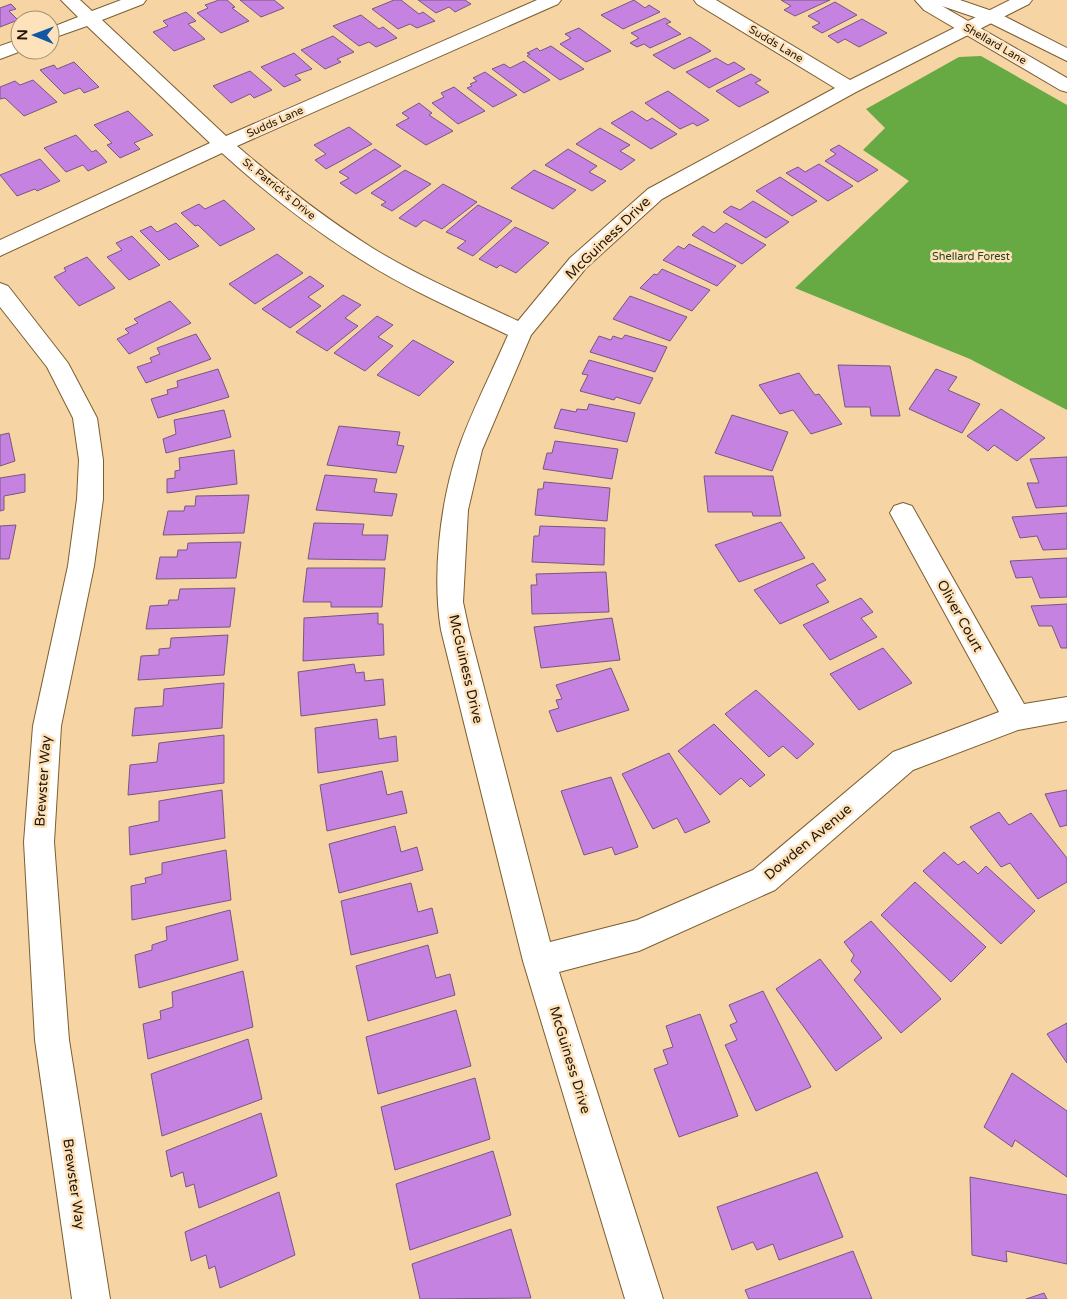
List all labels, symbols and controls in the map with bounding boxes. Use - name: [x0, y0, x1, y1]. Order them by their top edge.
- north arrow: [10, 10, 60, 60]
- street label: Shellard Lane: [961, 21, 1029, 67]
- street label: Sudds Lane: [747, 23, 805, 65]
- text: N: [14, 29, 31, 41]
- street label: Sudds Lane: [245, 104, 305, 140]
- street label: St. Patrick's Drive: [240, 156, 318, 222]
- street label: McGuiness Drive: [562, 193, 654, 283]
- park label: Shellard Forest: [932, 250, 1010, 263]
- street label: Oliver Court: [933, 577, 987, 656]
- street label: McGuiness Drive: [445, 613, 487, 725]
- street label: Brewster Way: [31, 734, 55, 827]
- street label: Dowden Avenue: [761, 801, 855, 883]
- street label: McGuiness Drive: [546, 1004, 594, 1116]
- street label: Brewster Way: [59, 1138, 89, 1231]

